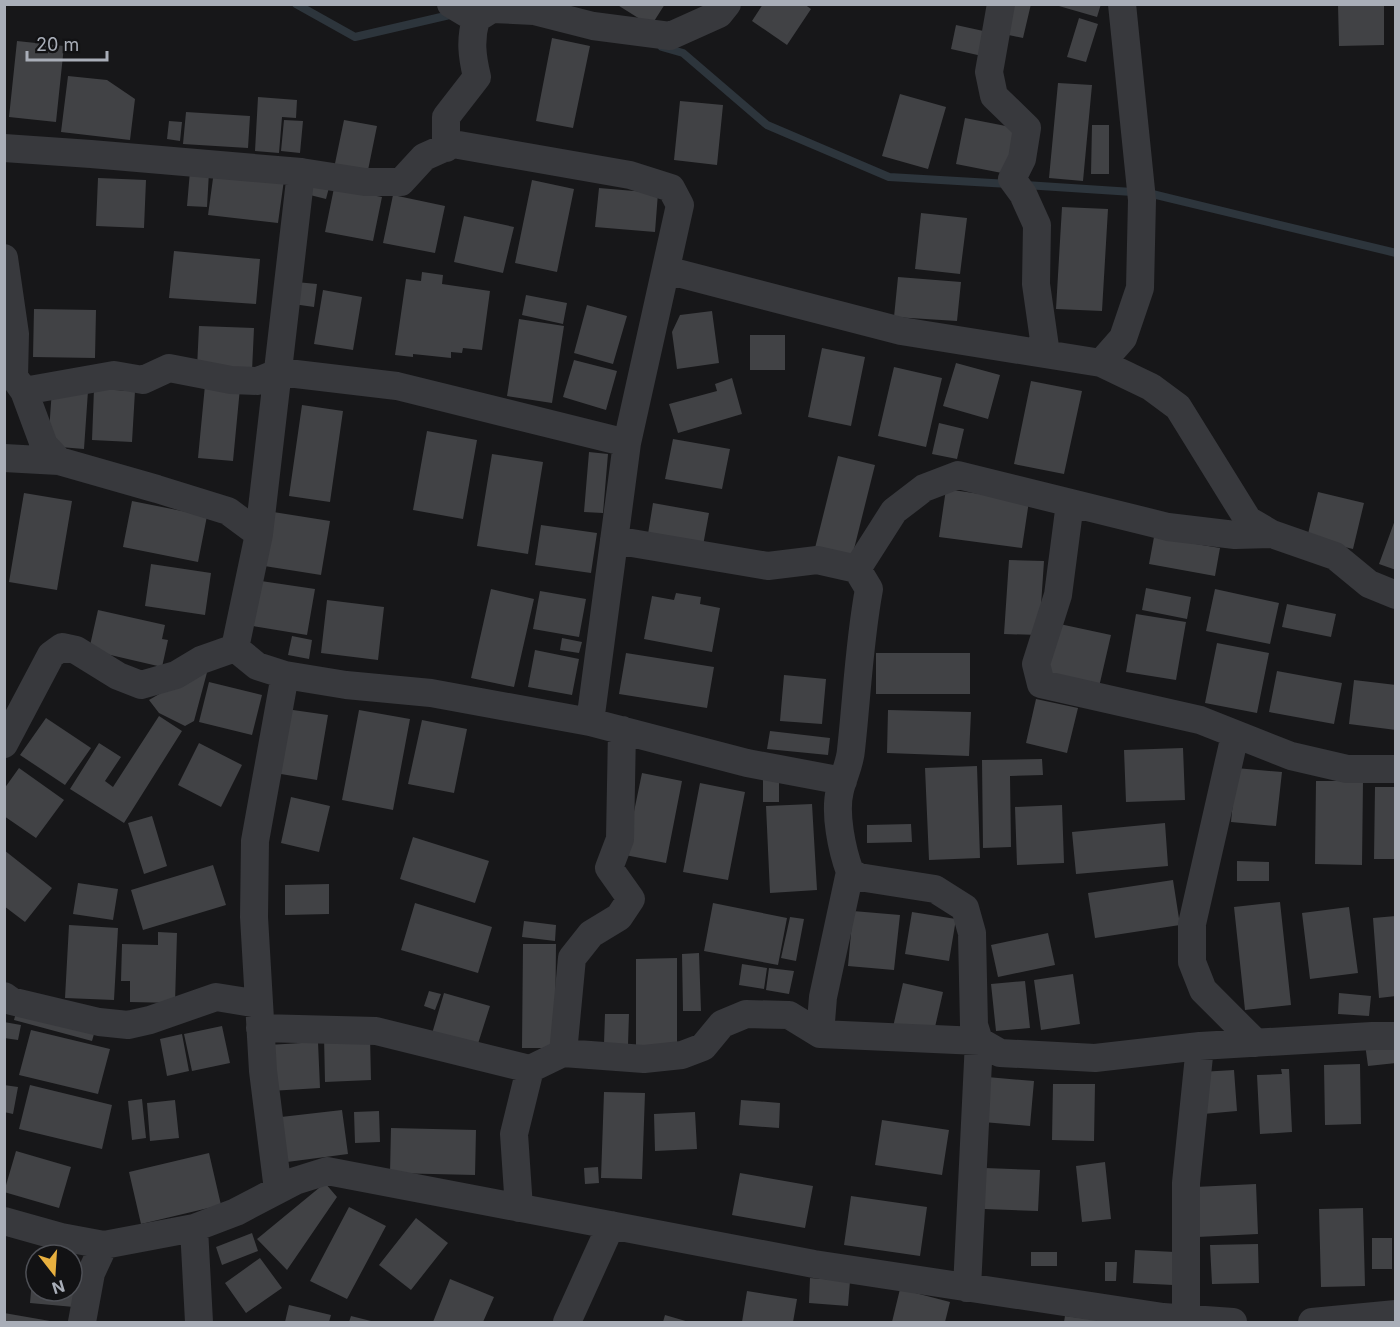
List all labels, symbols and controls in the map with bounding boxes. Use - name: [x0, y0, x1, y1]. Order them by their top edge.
- scale bar: [27, 24, 106, 62]
- text: 20 m: [36, 34, 79, 55]
- north arrow: [24, 1243, 84, 1303]
- text: N: [50, 1276, 67, 1299]

